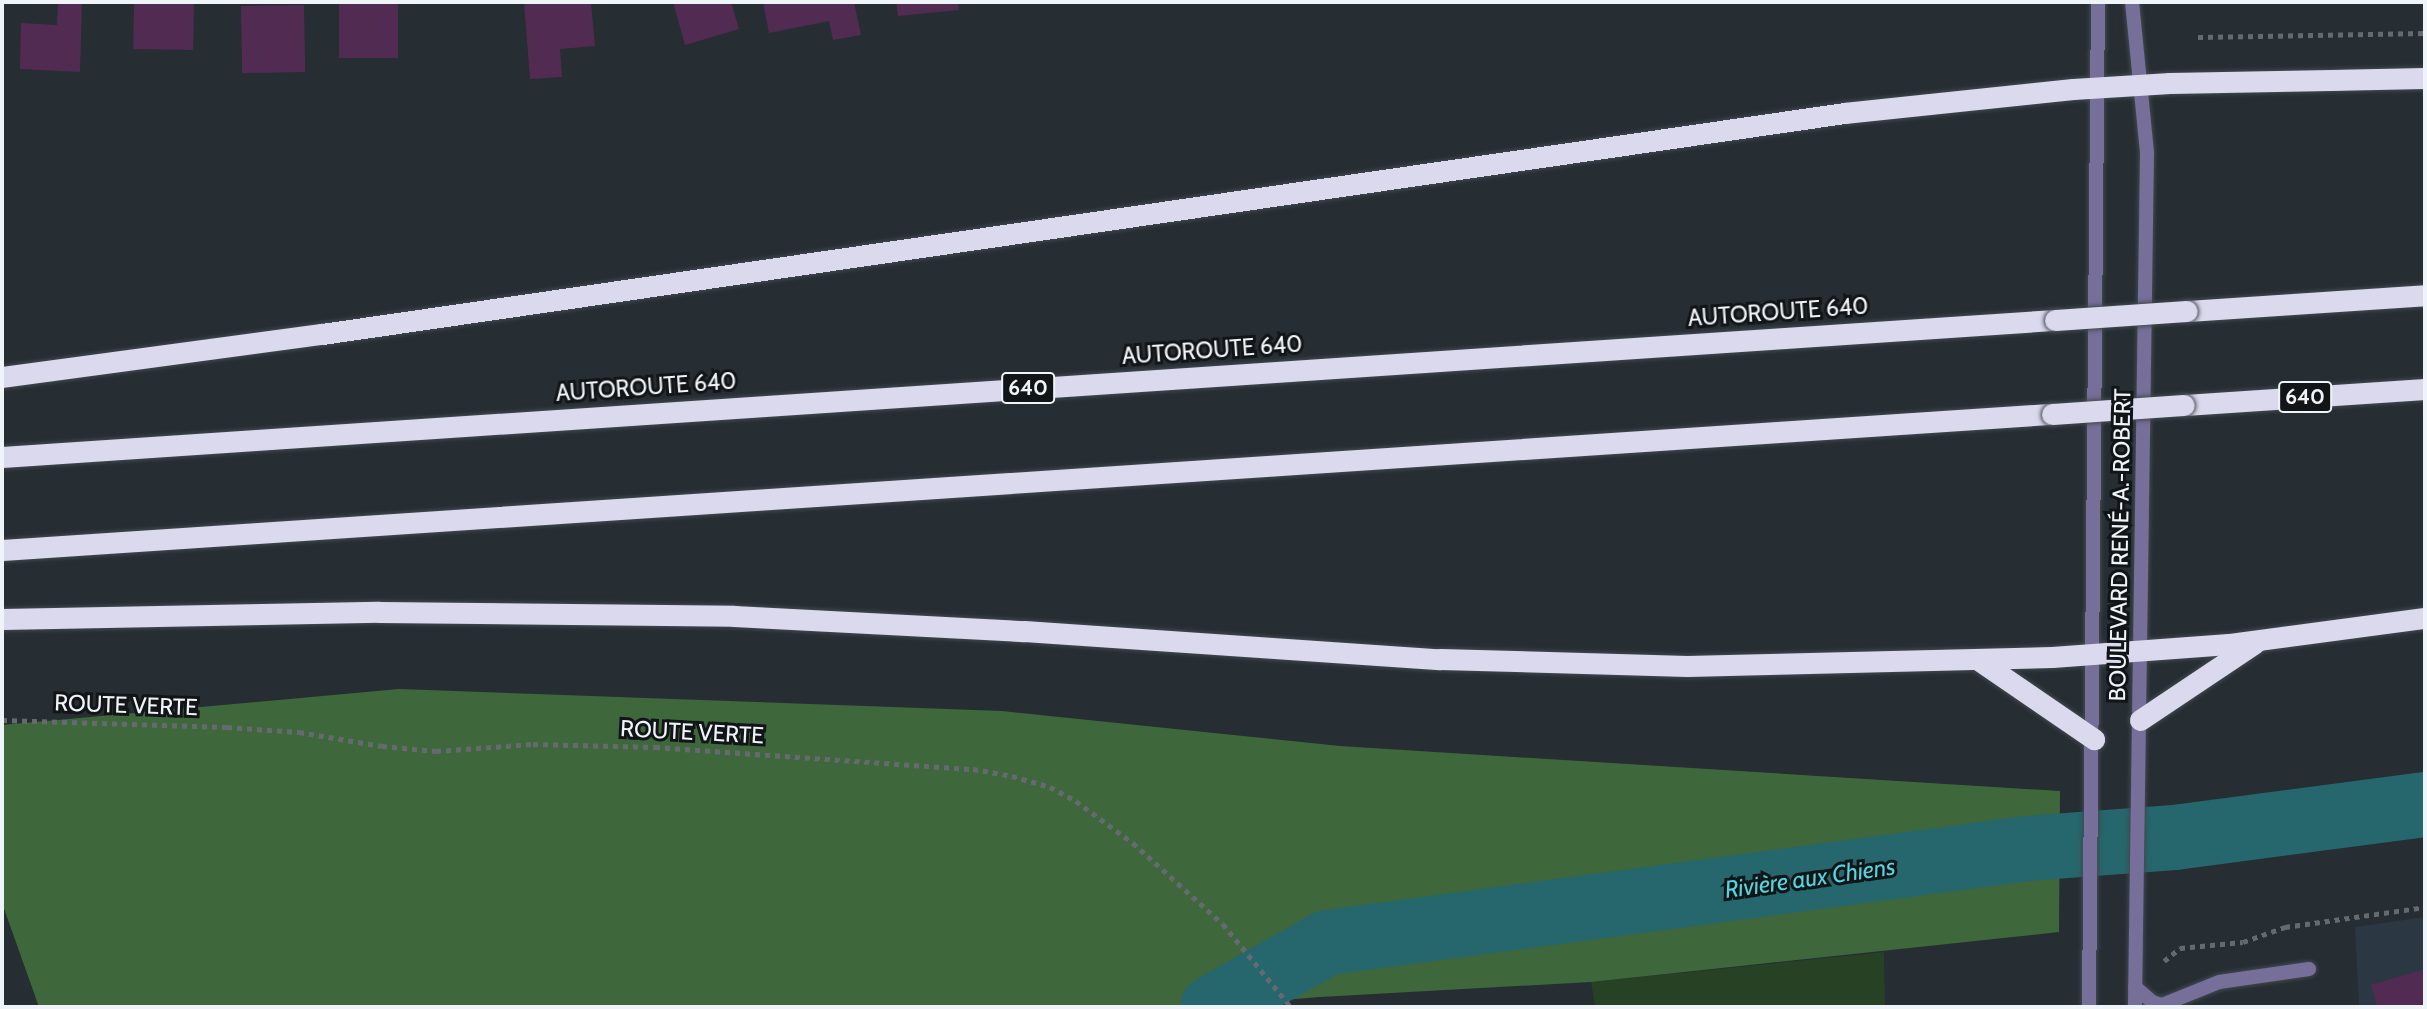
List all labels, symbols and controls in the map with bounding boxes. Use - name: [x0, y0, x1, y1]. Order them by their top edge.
- street label: AUTOROUTE 640: [1687, 292, 1869, 332]
- street label: AUTOROUTE 640: [1121, 330, 1303, 370]
- street label: AUTOROUTE 640: [555, 367, 737, 407]
- road number: 640: [1000, 370, 1056, 406]
- road number: 640: [2277, 380, 2333, 414]
- street label: BOULEVARD RENÉ-A.-ROBERT: [2103, 388, 2137, 702]
- street label: ROUTE VERTE: [54, 689, 198, 721]
- street label: ROUTE VERTE: [620, 714, 764, 750]
- water label: Rivière aux Chiens: [1723, 852, 1897, 904]

